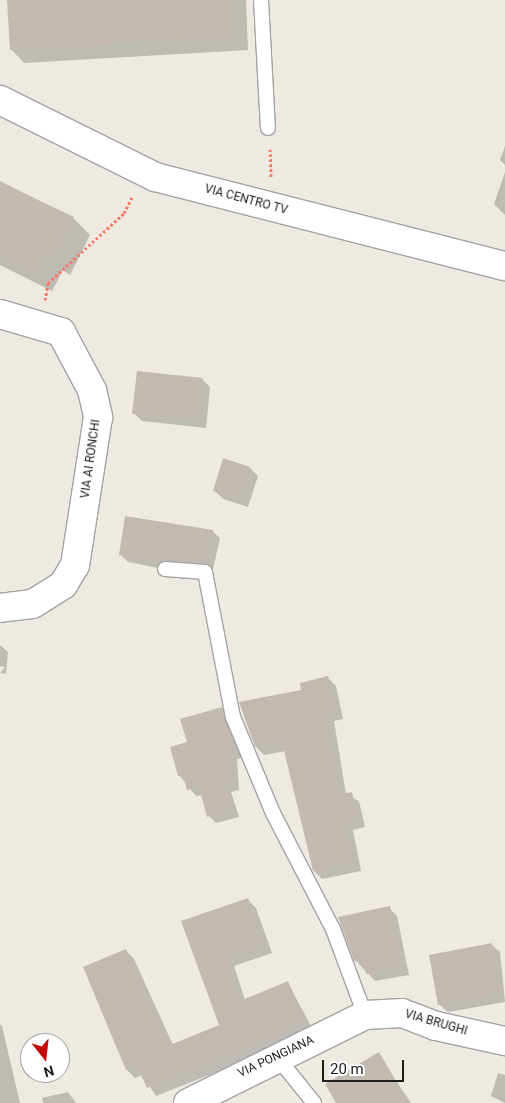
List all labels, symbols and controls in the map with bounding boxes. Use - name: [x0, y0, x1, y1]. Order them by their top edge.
- street label: VIA CENTRO TV: [203, 182, 289, 218]
- street label: VIA AI RONCHI: [78, 419, 104, 499]
- street label: VIA BRUGHI: [403, 1007, 469, 1039]
- north arrow: [20, 1033, 70, 1083]
- street label: VIA PONGIANA: [236, 1033, 316, 1081]
- scale bar: [325, 1050, 408, 1082]
- text: 20 m: [330, 1060, 364, 1078]
- text: N: [42, 1062, 56, 1081]

